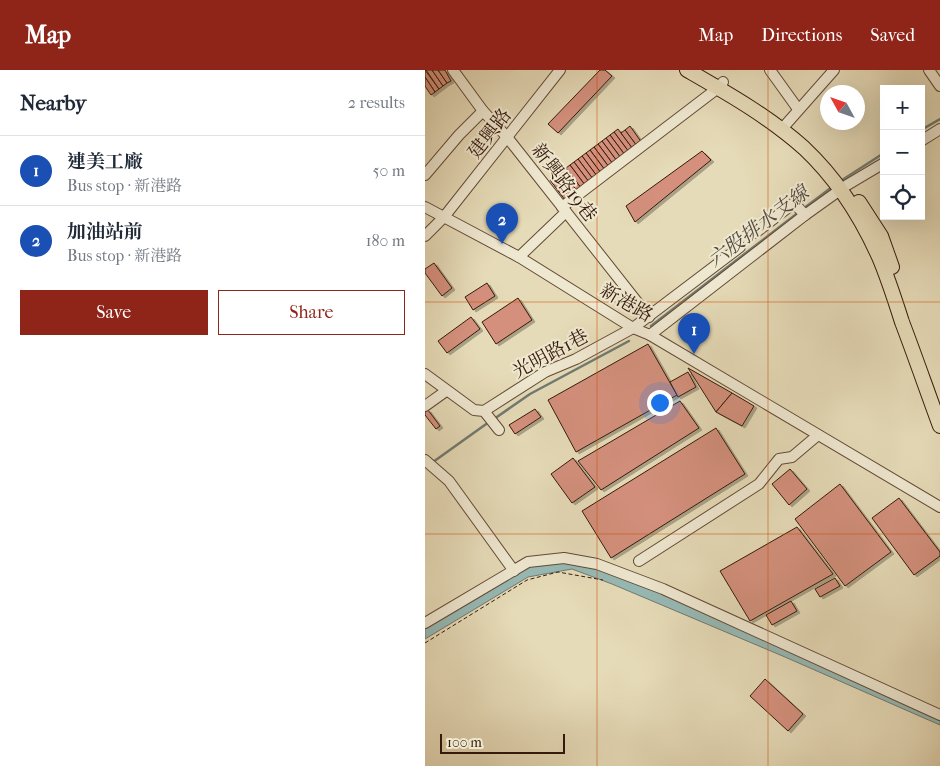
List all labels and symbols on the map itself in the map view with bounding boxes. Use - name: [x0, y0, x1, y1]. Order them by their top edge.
- north arrow: [820, 85, 865, 130]
- street label: 建興路: [464, 104, 516, 163]
- street label: 新興路19巷: [527, 139, 601, 226]
- water label: 六股排水支線: [703, 180, 815, 272]
- pin: 2: [486, 203, 518, 244]
- street label: 新港路: [596, 279, 657, 327]
- pin: 1: [678, 313, 710, 354]
- street label: 光明路1巷: [509, 325, 592, 383]
- your location: [647, 390, 673, 416]
- scale bar: [440, 731, 565, 754]

